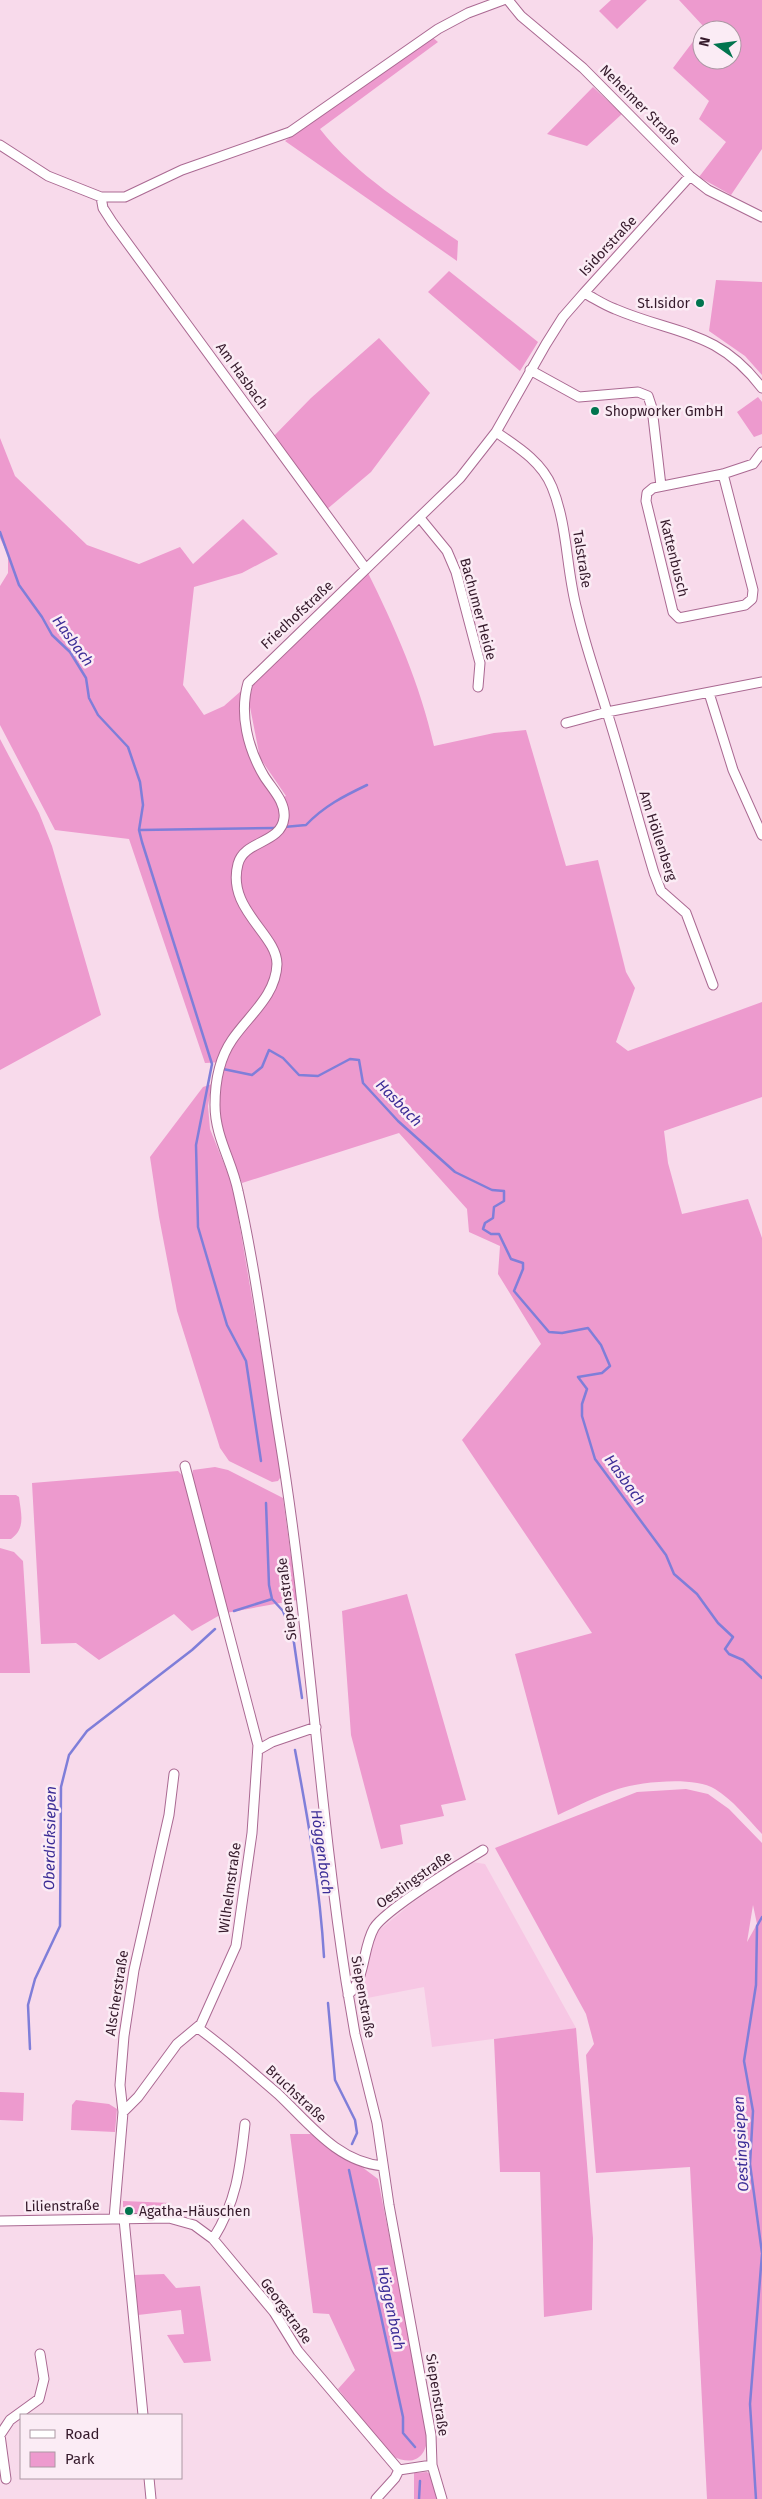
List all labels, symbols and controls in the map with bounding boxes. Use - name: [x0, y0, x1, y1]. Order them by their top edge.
- north arrow: [692, 20, 742, 70]
- text: N: [695, 35, 714, 49]
- street label: Neheimer Straße: [596, 61, 684, 149]
- street label: Isidorstraße: [576, 212, 640, 280]
- place label: St.Isidor: [637, 295, 691, 312]
- marker: St.Isidor: [694, 297, 706, 309]
- street label: Am Hasbach: [212, 339, 272, 413]
- place label: Shopworker GmbH: [605, 403, 723, 420]
- marker: Shopworker GmbH: [589, 405, 601, 417]
- street label: Kattenbusch: [656, 517, 692, 599]
- street label: Talstraße: [569, 529, 595, 589]
- street label: Bachumer Heide: [456, 556, 500, 662]
- street label: Friedhofstraße: [257, 577, 337, 653]
- water label: Hasbach: [49, 612, 97, 670]
- street label: Am Höllenberg: [635, 789, 681, 884]
- water label: Hasbach: [372, 1076, 426, 1130]
- water label: Hasbach: [601, 1451, 649, 1509]
- street label: Siepenstraße: [273, 1557, 301, 1641]
- water label: Oberdicksiepen: [40, 1786, 60, 1890]
- water label: Höggenbach: [307, 1808, 337, 1896]
- street label: Wilhelmstraße: [215, 1841, 245, 1935]
- street label: Oestingstraße: [373, 1848, 455, 1912]
- street label: Alscherstraße: [102, 1949, 132, 2037]
- street label: Siepenstraße: [347, 1954, 379, 2040]
- street label: Bruchstraße: [262, 2062, 330, 2126]
- water label: Oestingsiepen: [730, 2096, 752, 2192]
- street label: Lilienstraße: [24, 2197, 100, 2215]
- place label: Agatha-Häuschen: [139, 2203, 251, 2220]
- marker: Agatha-Häuschen: [123, 2205, 135, 2217]
- water label: Höggenbach: [373, 2264, 409, 2352]
- street label: Georgstraße: [256, 2275, 316, 2347]
- street label: Siepenstraße: [422, 2352, 452, 2438]
- legend: [20, 2414, 182, 2479]
- text: Road: [65, 2425, 100, 2443]
- text: Park: [65, 2450, 95, 2468]

